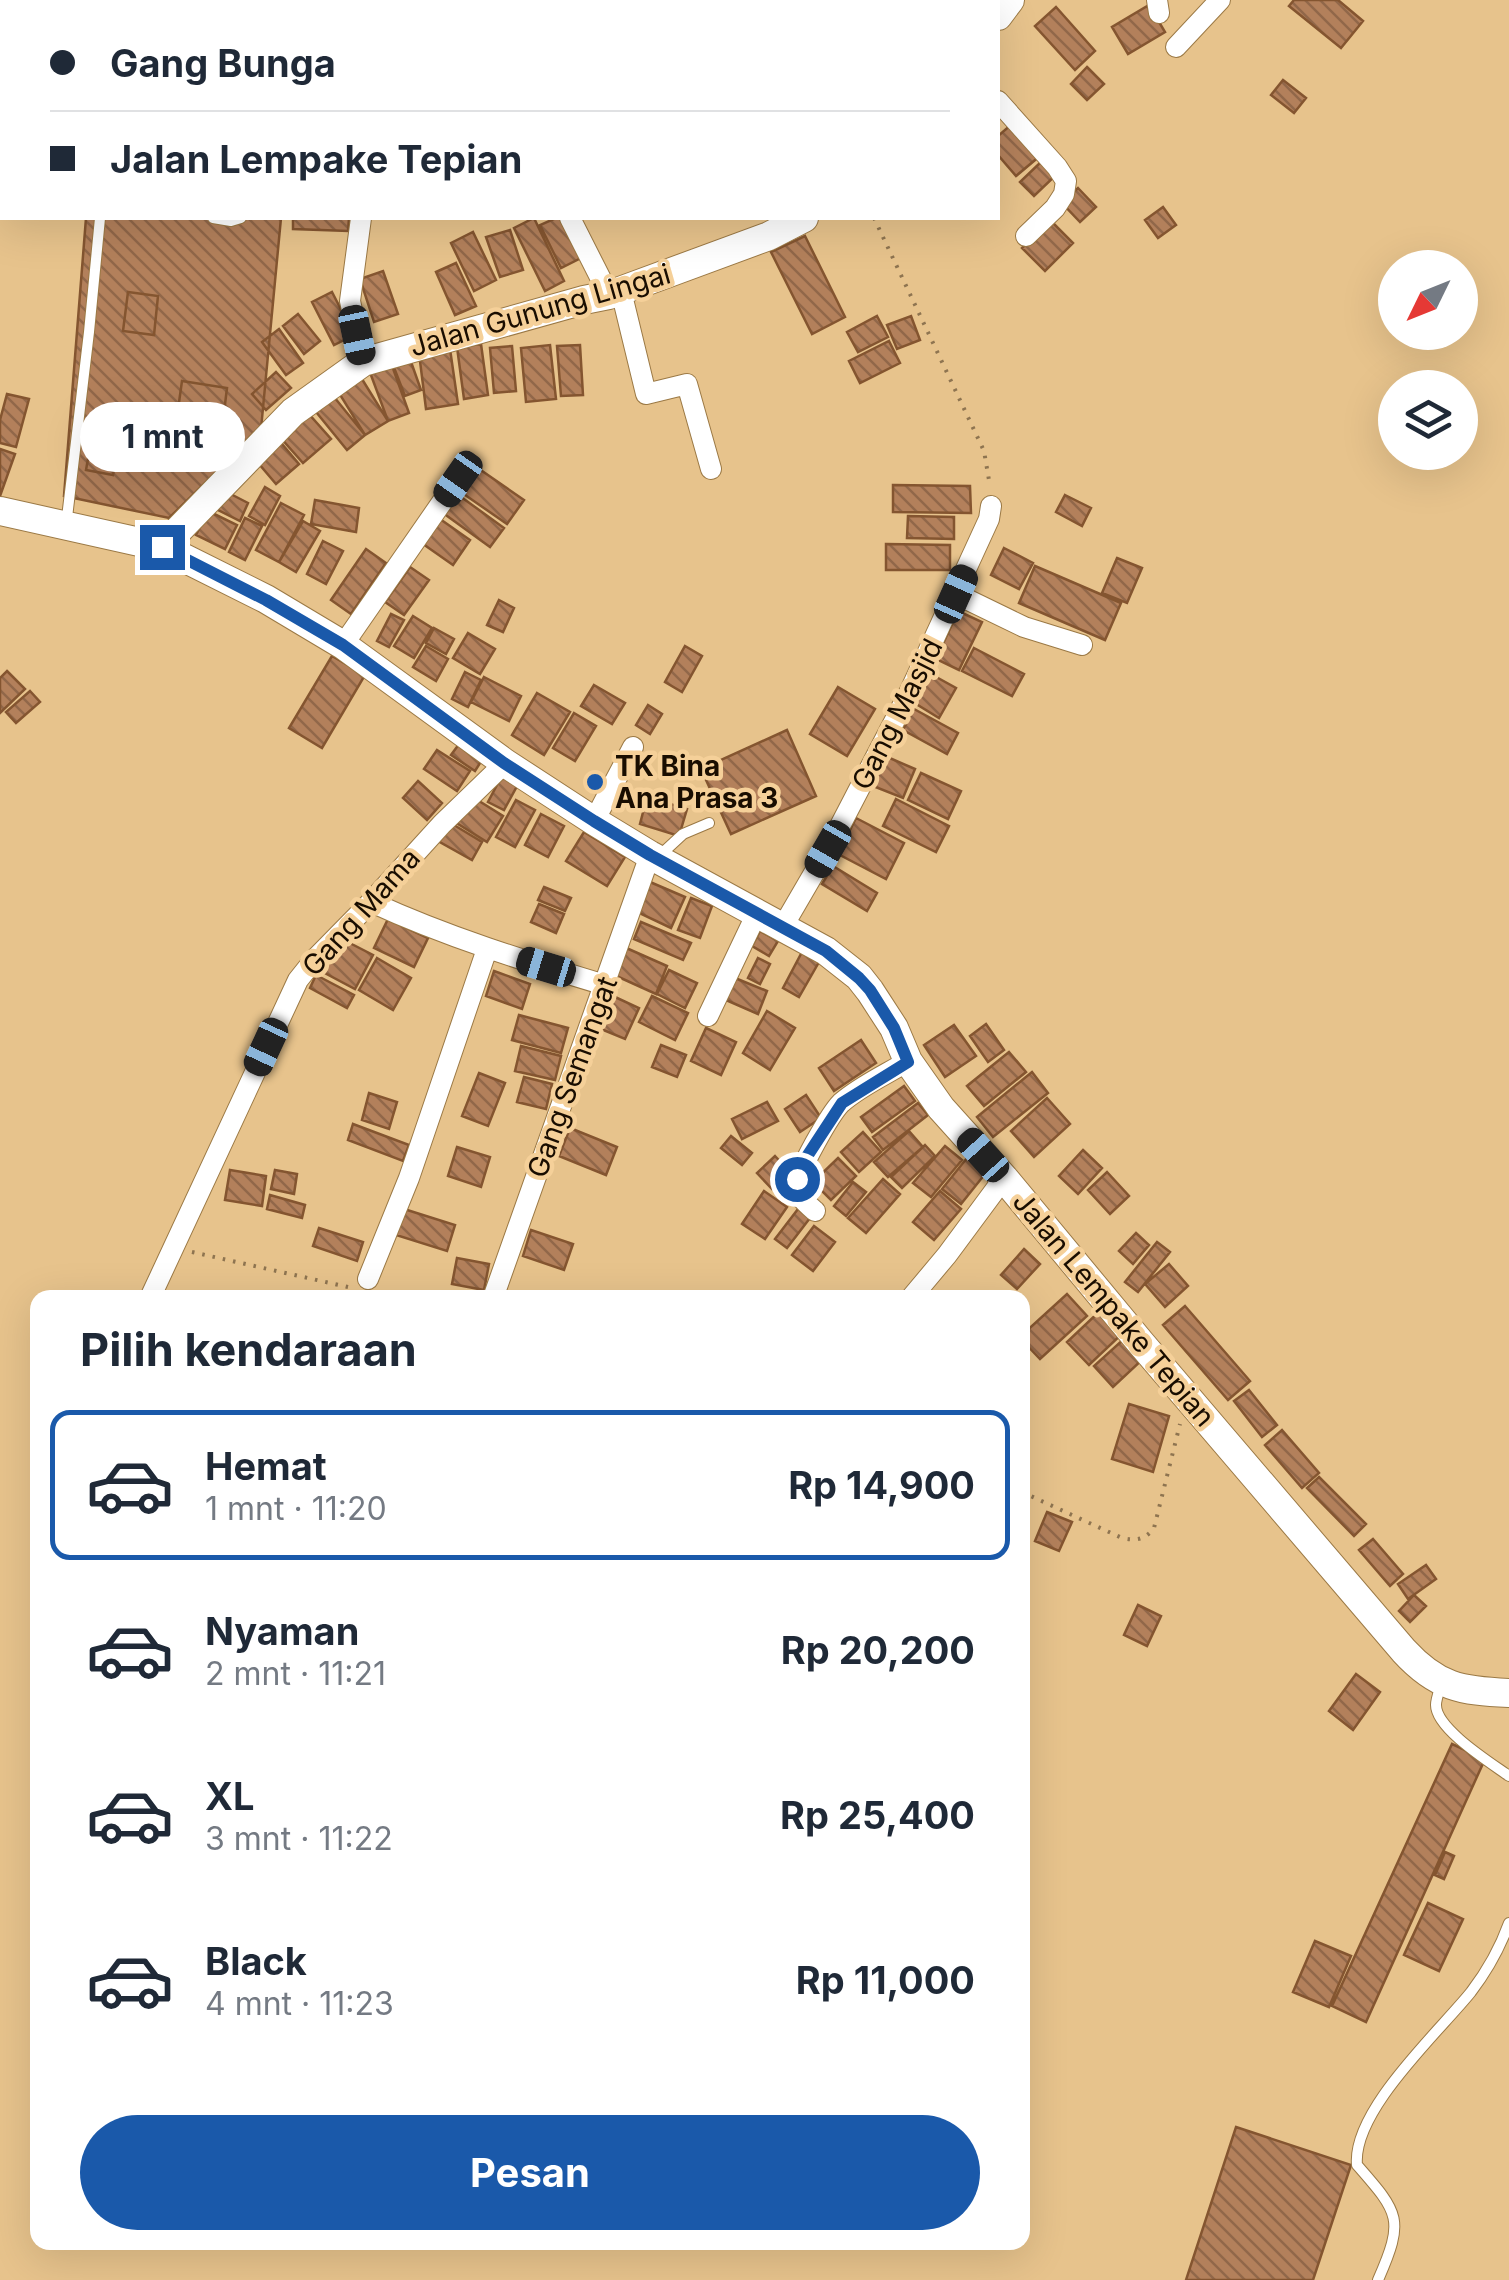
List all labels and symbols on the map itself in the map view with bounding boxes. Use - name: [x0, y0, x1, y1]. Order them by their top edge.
- north arrow: [1378, 250, 1478, 350]
- street label: Jalan Gunung Lingai: [406, 257, 674, 363]
- car: [336, 303, 378, 367]
- callout: 1 mnt: [80, 402, 244, 472]
- car: [429, 446, 487, 512]
- route end: [140, 525, 185, 570]
- car: [930, 560, 982, 628]
- street label: Gang Masjid: [844, 633, 950, 795]
- place label: TK Bina Ana Prasa 3: [615, 749, 778, 815]
- marker: TK Bina Ana Prasa 3: [584, 771, 606, 793]
- car: [800, 816, 856, 882]
- street label: Gang Mama: [295, 841, 427, 983]
- car: [513, 944, 579, 990]
- street label: Gang Semangat: [520, 972, 624, 1182]
- car: [240, 1013, 292, 1081]
- car: [952, 1123, 1014, 1187]
- route start: [775, 1157, 820, 1202]
- street label: Jalan Lempake Tepian: [1006, 1185, 1222, 1433]

